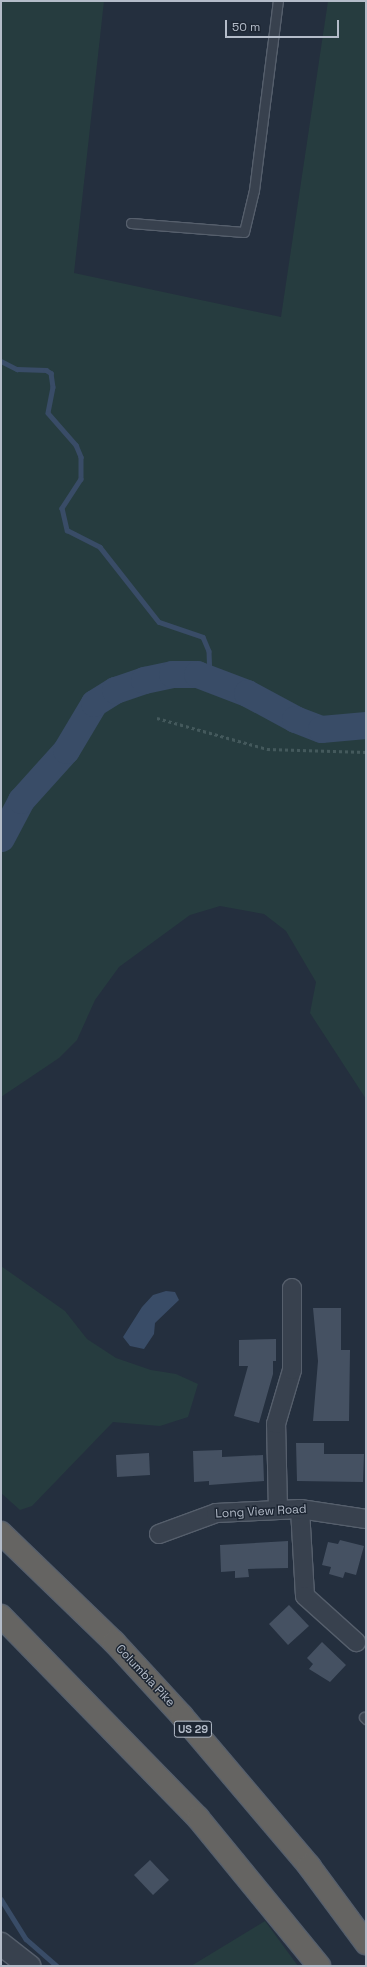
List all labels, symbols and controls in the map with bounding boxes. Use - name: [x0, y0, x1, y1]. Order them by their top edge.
- scale bar: [227, 12, 341, 38]
- text: 50 m: [232, 19, 260, 35]
- street label: Long View Road: [215, 1502, 307, 1522]
- street label: Columbia Pike: [113, 1642, 177, 1710]
- road number: US 29: [173, 1720, 213, 1738]

